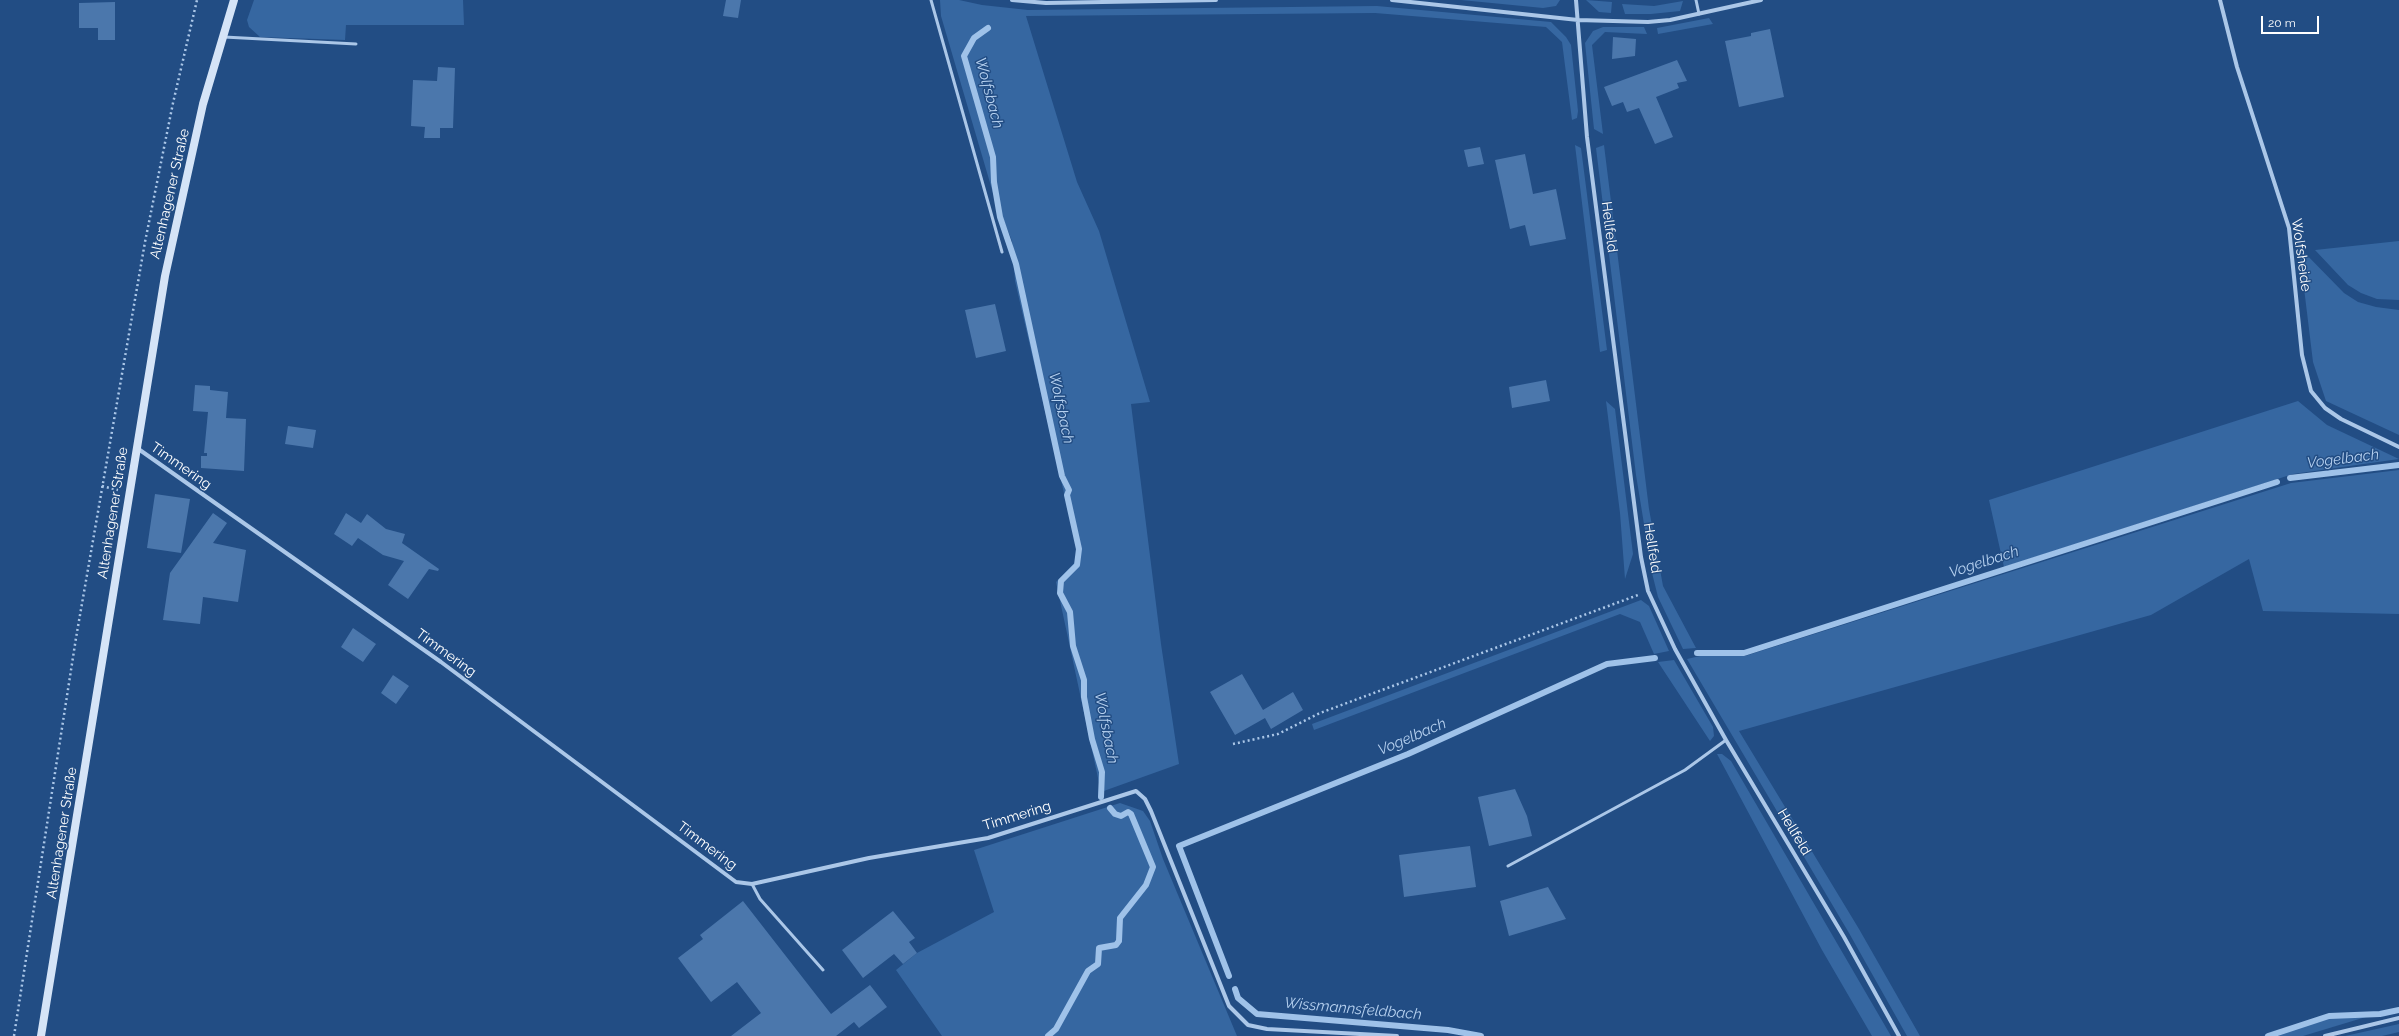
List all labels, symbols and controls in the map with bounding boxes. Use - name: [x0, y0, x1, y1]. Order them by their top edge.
- scale bar: [2263, 8, 2321, 34]
- text: 20 m: [2268, 16, 2296, 30]
- water label: Wolfsbach: [971, 56, 1007, 130]
- street label: Altenhagener Straße: [147, 127, 193, 261]
- street label: Hellfeld: [1598, 201, 1620, 253]
- street label: Wolfsheide: [2288, 217, 2314, 293]
- water label: Wolfsbach: [1045, 371, 1077, 445]
- street label: Timmering: [147, 439, 215, 493]
- street label: Altenhagener Straße: [94, 446, 132, 580]
- water label: Vogelbach: [2306, 446, 2380, 472]
- street label: Hellfeld: [1640, 521, 1664, 575]
- water label: Vogelbach: [1947, 542, 2021, 582]
- street label: Timmering: [413, 626, 479, 680]
- water label: Wolfsbach: [1090, 691, 1122, 765]
- water label: Vogelbach: [1375, 715, 1449, 759]
- street label: Altenhagener Straße: [43, 766, 81, 900]
- street label: Timmering: [981, 798, 1053, 834]
- street label: Hellfeld: [1774, 806, 1814, 858]
- street label: Timmering: [674, 818, 740, 874]
- water label: Wissmannsfeldbach: [1284, 994, 1422, 1024]

